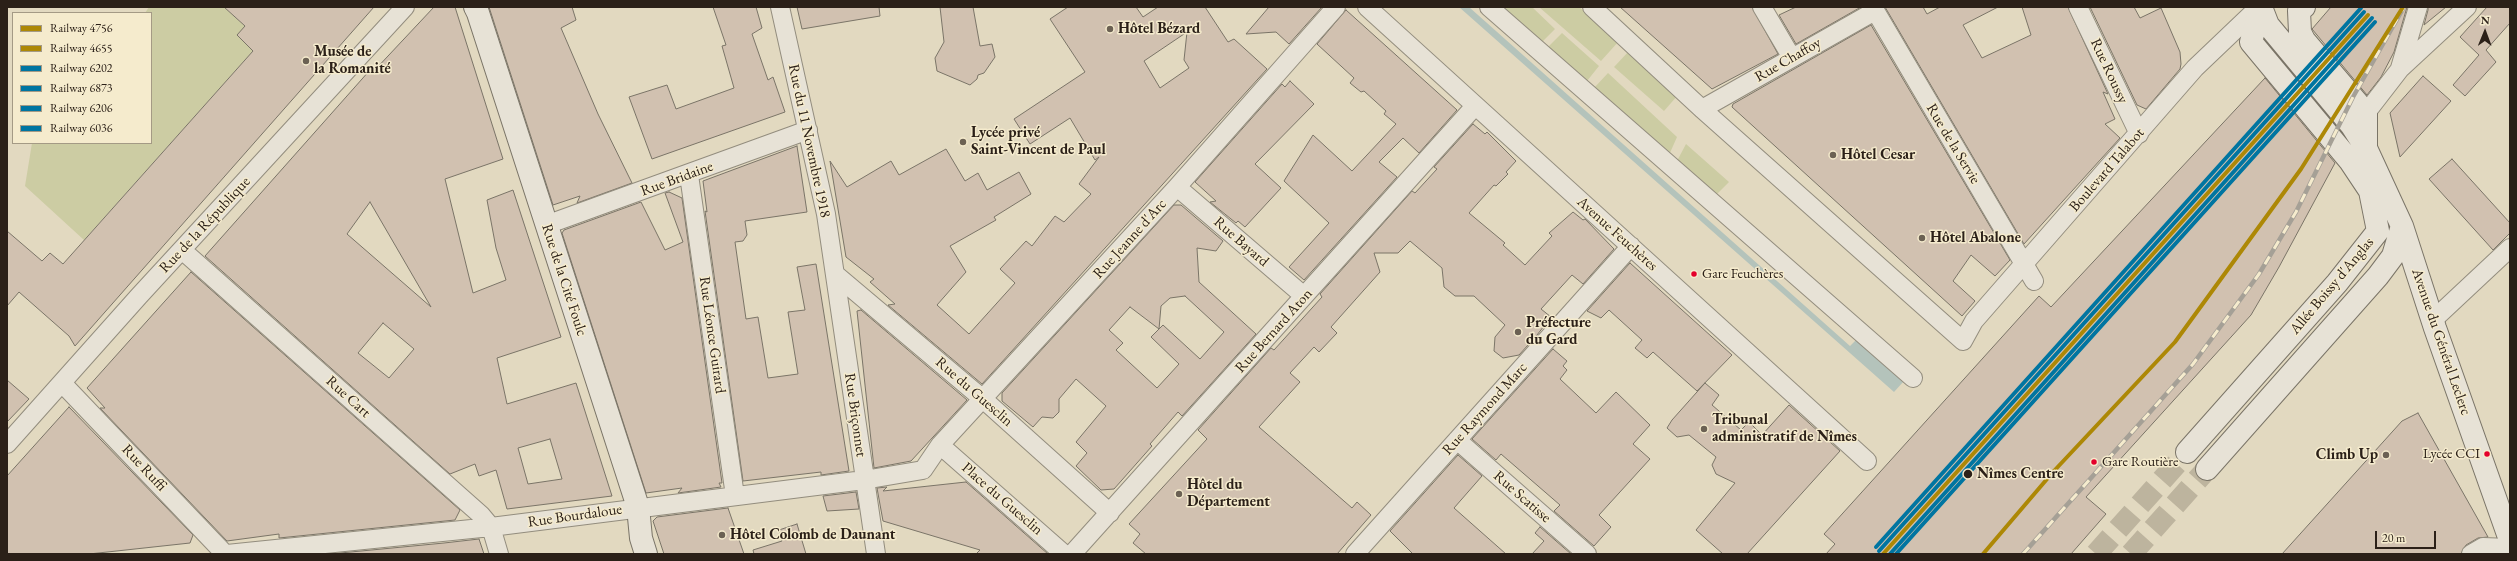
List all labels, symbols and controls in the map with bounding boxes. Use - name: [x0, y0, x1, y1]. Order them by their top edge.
- legend: [12, 12, 152, 144]
- north arrow: [2465, 12, 2505, 52]
- text: N: [2481, 13, 2490, 27]
- text: Railway 4756: [50, 20, 113, 36]
- place label: Hôtel Bézard: [1118, 20, 1200, 38]
- marker: Hôtel Bézard: [1105, 24, 1115, 34]
- street label: Rue Chaffoy: [1752, 34, 1824, 86]
- street label: Rue Roussy: [2086, 36, 2132, 106]
- text: Railway 4655: [50, 40, 113, 56]
- place label: Musée de la Romanité: [314, 43, 391, 78]
- marker: Musée de la Romanité: [301, 56, 311, 66]
- text: Railway 6202: [50, 60, 113, 76]
- street label: Rue du 11 Novembre 1918: [784, 63, 834, 219]
- text: Railway 6873: [50, 80, 113, 96]
- text: Railway 6206: [50, 100, 113, 116]
- street label: Rue de la Servie: [1922, 101, 1984, 187]
- text: Railway 6036: [50, 120, 113, 136]
- place label: Lycée privé Saint-Vincent de Paul: [971, 124, 1106, 159]
- street label: Boulevard Talabot: [2066, 124, 2148, 216]
- marker: Lycée privé Saint-Vincent de Paul: [958, 137, 968, 147]
- place label: Hôtel Cesar: [1841, 146, 1915, 164]
- marker: Hôtel Cesar: [1828, 150, 1838, 160]
- street label: Rue Bridaine: [638, 158, 716, 200]
- street label: Rue de la République: [156, 173, 254, 277]
- street label: Avenue Feuchères: [1573, 193, 1661, 275]
- street label: Rue Jeanne d'Arc: [1089, 195, 1171, 283]
- street label: Rue Bayard: [1210, 213, 1272, 271]
- street label: Rue de la Cité Foulc: [537, 222, 591, 338]
- place label: Hôtel Abalone: [1930, 229, 2021, 247]
- marker: Hôtel Abalone: [1917, 233, 1927, 243]
- street label: Allée Boissy d'Anglas: [2286, 234, 2378, 338]
- place label: Gare Feuchères: [1702, 266, 1783, 282]
- street label: Avenue du Général Leclerc: [2407, 266, 2475, 418]
- marker: Gare Feuchères: [1689, 269, 1699, 279]
- street label: Rue Léonce Guirard: [695, 275, 729, 395]
- street label: Rue Bernard Aton: [1231, 285, 1317, 377]
- place label: Préfecture du Gard: [1526, 314, 1591, 349]
- marker: Préfecture du Gard: [1513, 327, 1523, 337]
- street label: Rue du Guesclin: [932, 353, 1016, 431]
- street label: Rue Raymond Marc: [1439, 359, 1531, 459]
- street label: Rue Cart: [322, 372, 374, 422]
- street label: Rue Briçonnet: [840, 372, 870, 458]
- place label: Tribunal administratif de Nîmes: [1712, 411, 1857, 446]
- marker: Tribunal administratif de Nîmes: [1699, 424, 1709, 434]
- street label: Rue Ruffi: [118, 441, 170, 495]
- place label: Climb Up: [2316, 446, 2378, 464]
- place label: Lycée CCI: [2423, 446, 2480, 462]
- marker: Lycée CCI: [2482, 449, 2492, 459]
- marker: Climb Up: [2381, 450, 2391, 460]
- place label: Gare Routière: [2102, 454, 2178, 470]
- marker: Gare Routière: [2089, 457, 2099, 467]
- street label: Place du Guesclin: [958, 459, 1046, 539]
- place label: Nîmes Centre: [1977, 465, 2064, 483]
- street label: Rue Scatisse: [1490, 467, 1554, 527]
- marker: Nîmes Centre: [1962, 468, 1974, 480]
- place label: Hôtel du Département: [1187, 476, 1270, 511]
- marker: Hôtel du Département: [1174, 489, 1184, 499]
- street label: Rue Bourdaloue: [527, 500, 623, 532]
- scale bar: [2377, 523, 2438, 549]
- place label: Hôtel Colomb de Daunant: [730, 526, 895, 544]
- marker: Hôtel Colomb de Daunant: [717, 530, 727, 540]
- text: 20 m: [2382, 530, 2405, 546]

